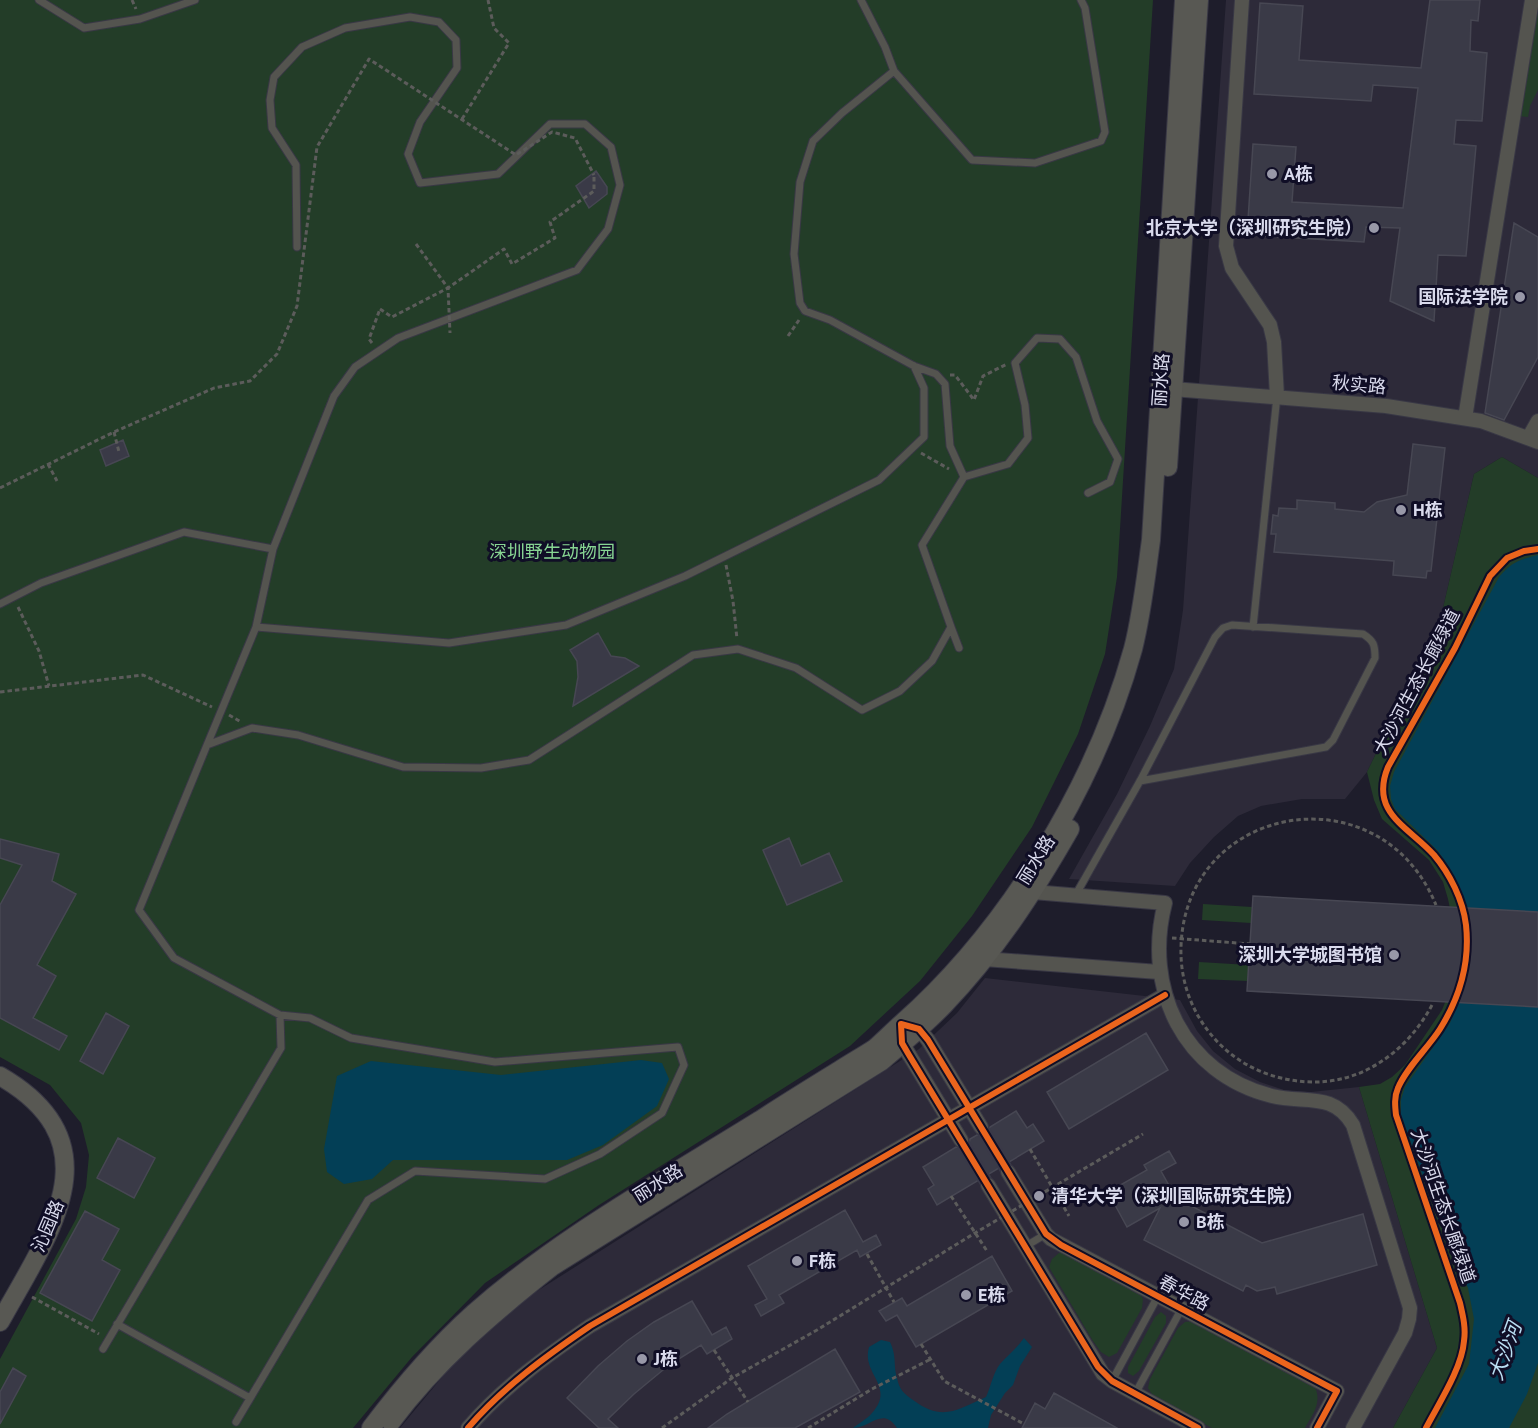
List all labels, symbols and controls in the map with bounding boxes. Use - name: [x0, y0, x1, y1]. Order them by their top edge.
- place label: A栋: [1284, 162, 1313, 185]
- marker: A栋: [1265, 167, 1279, 181]
- place label: 北京大学（深圳研究生院）: [1146, 216, 1362, 239]
- marker: 北京大学（深圳研究生院）: [1367, 221, 1381, 235]
- place label: 国际法学院: [1418, 285, 1508, 308]
- marker: 国际法学院: [1513, 290, 1527, 304]
- street label: 丽水路: [1147, 352, 1174, 408]
- street label: 秋实路: [1331, 371, 1387, 398]
- place label: H栋: [1413, 498, 1443, 521]
- marker: H栋: [1394, 503, 1408, 517]
- park label: 深圳野生动物园: [489, 540, 615, 563]
- street label: 大沙河生态长廊绿道: [1368, 605, 1465, 759]
- street label: 丽水路: [1012, 831, 1060, 889]
- place label: 深圳大学城图书馆: [1238, 943, 1382, 966]
- marker: 深圳大学城图书馆: [1387, 948, 1401, 962]
- street label: 大沙河生态长廊绿道: [1406, 1126, 1481, 1286]
- street label: 丽水路: [629, 1159, 687, 1207]
- place label: 清华大学（深圳国际研究生院）: [1051, 1184, 1303, 1207]
- marker: 清华大学（深圳国际研究生院）: [1032, 1189, 1046, 1203]
- street label: 沁园路: [26, 1196, 69, 1255]
- place label: B栋: [1196, 1210, 1225, 1233]
- marker: B栋: [1177, 1215, 1191, 1229]
- place label: F栋: [809, 1249, 836, 1272]
- marker: F栋: [790, 1254, 804, 1268]
- street label: 春华路: [1155, 1270, 1213, 1315]
- place label: E栋: [978, 1283, 1005, 1306]
- marker: E栋: [959, 1288, 973, 1302]
- water label: 大沙河: [1483, 1315, 1529, 1384]
- place label: J栋: [653, 1347, 678, 1370]
- marker: J栋: [635, 1352, 649, 1366]

